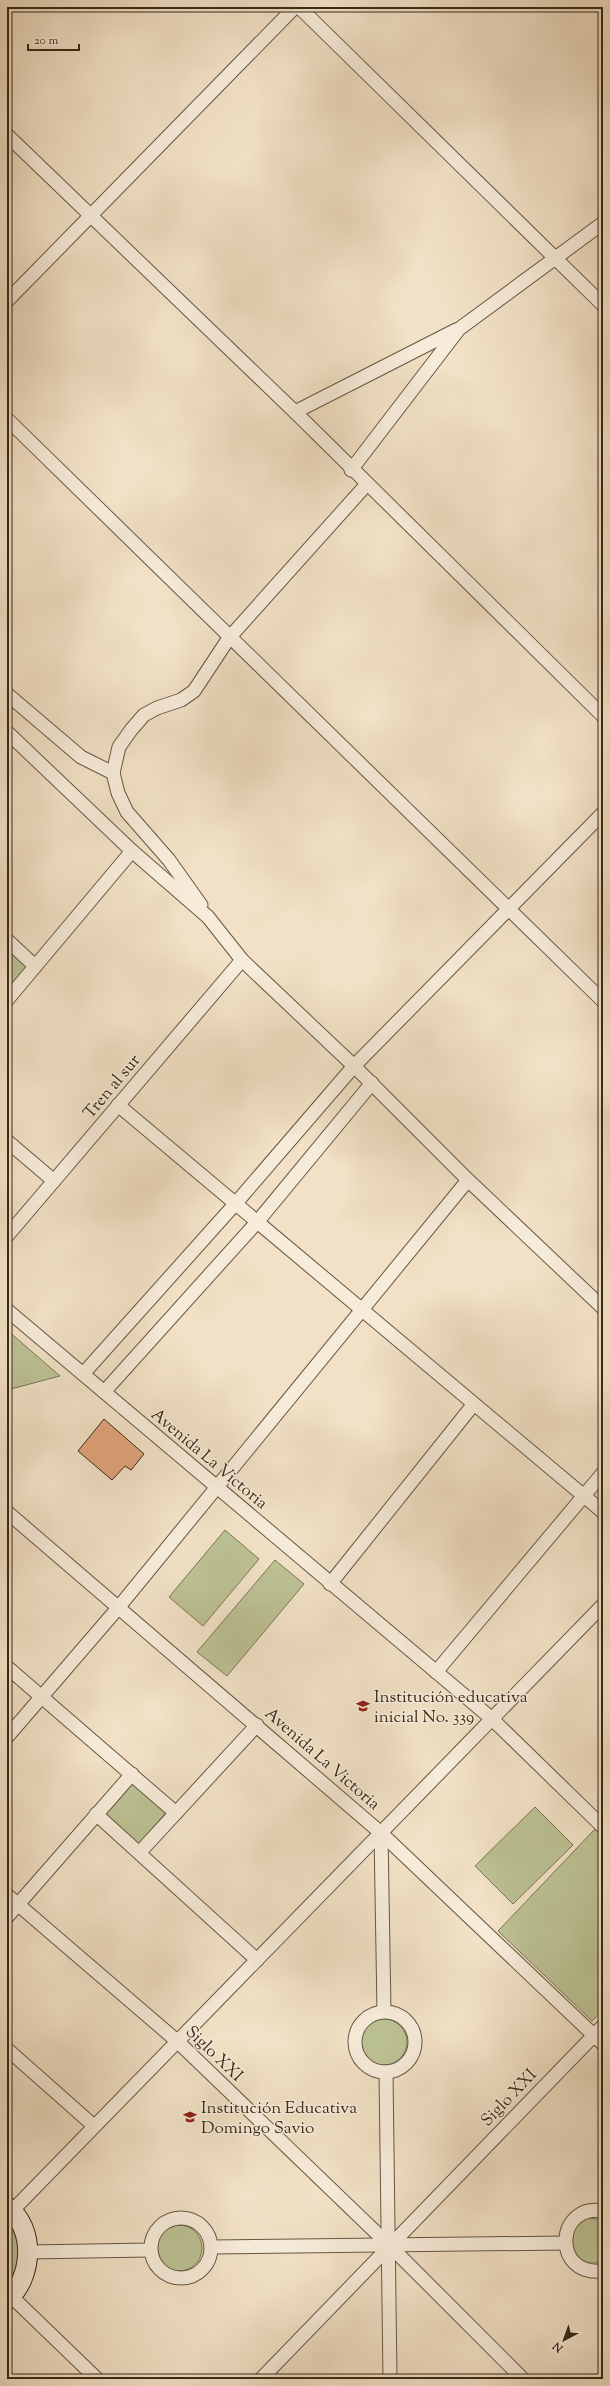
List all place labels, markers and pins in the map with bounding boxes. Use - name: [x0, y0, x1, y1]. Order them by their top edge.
- place label: Institución educativa inicial No. 339: [374, 1686, 528, 1730]
- school or university icon: Institución educativa inicial No. 339: [355, 1698, 371, 1714]
- place label: Institución Educativa Domingo Savio: [201, 2097, 357, 2141]
- school or university icon: Institución Educativa Domingo Savio: [182, 2109, 198, 2125]

